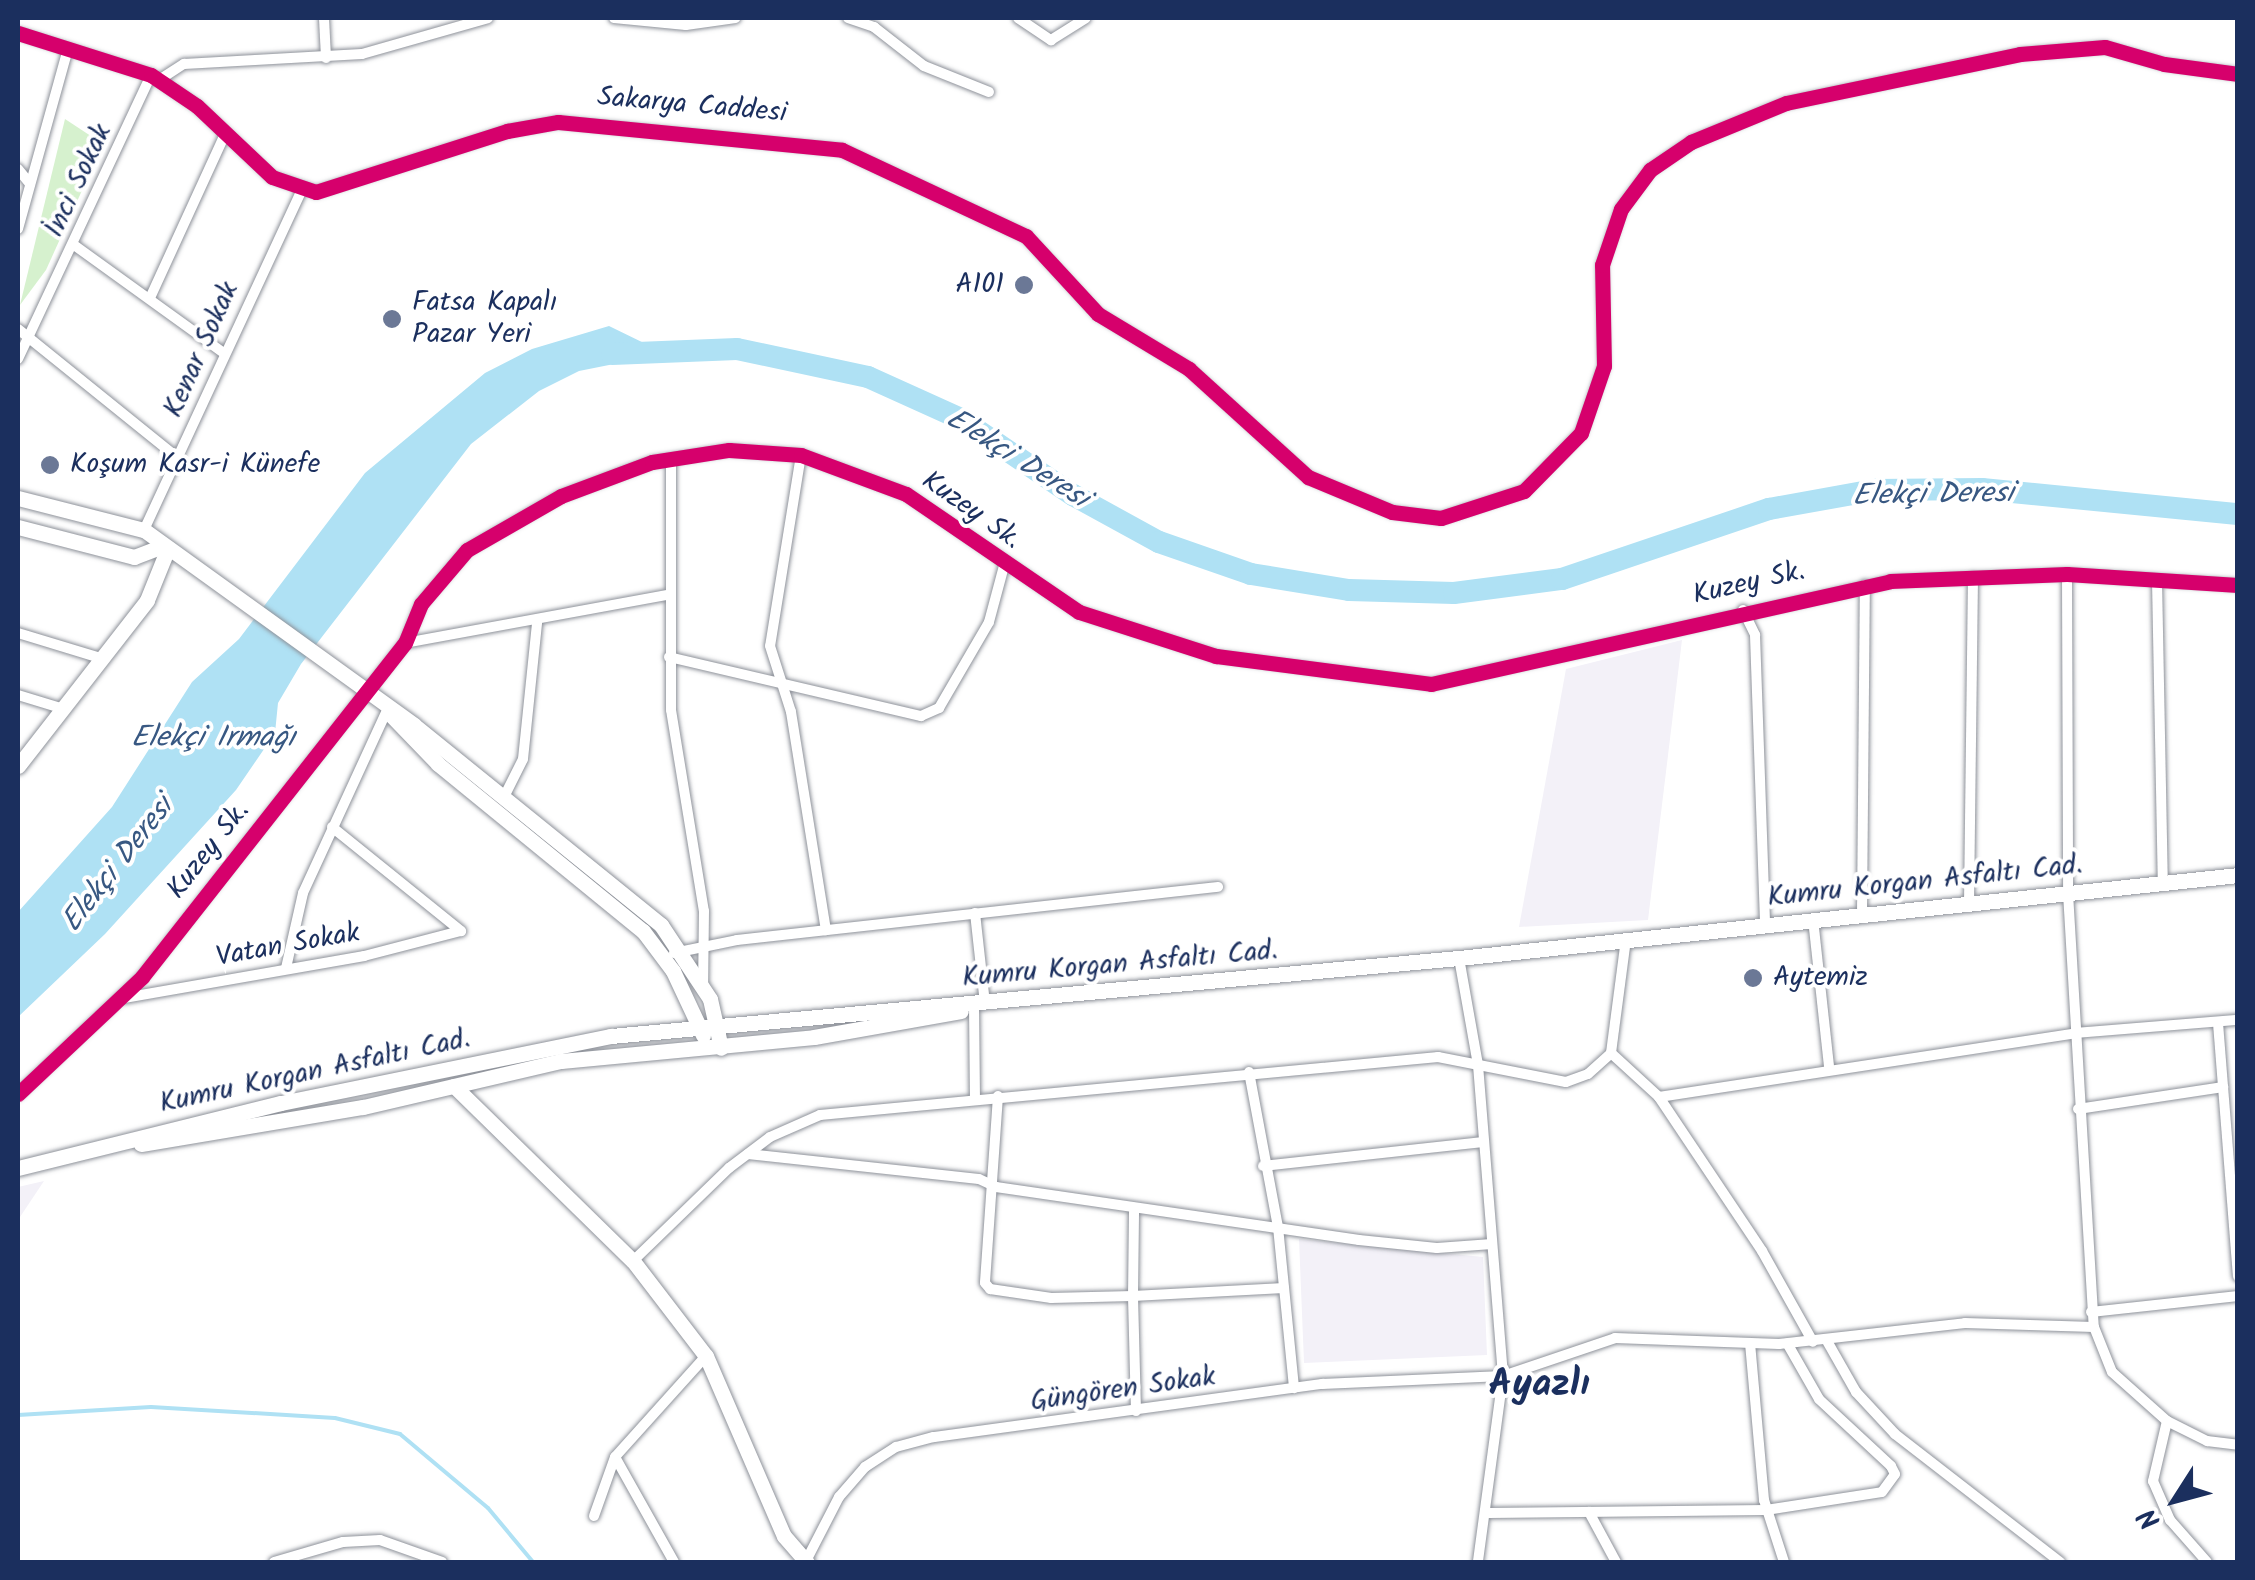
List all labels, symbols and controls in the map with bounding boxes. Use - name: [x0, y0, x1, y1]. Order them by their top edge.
- street label: Sakarya Caddesi: [596, 81, 788, 131]
- street label: İnci Sokak: [38, 119, 120, 243]
- place label: A101: [955, 268, 1004, 302]
- marker: A101: [1013, 274, 1035, 296]
- street label: Kenar Sokak: [157, 277, 247, 423]
- place label: Fatsa Kapalı Pazar Yeri: [412, 286, 557, 352]
- marker: Fatsa Kapalı Pazar Yeri: [381, 308, 403, 330]
- water label: Elekçi Deresi: [939, 401, 1095, 517]
- place label: Koşum Kasr-i Künefe: [70, 448, 320, 482]
- marker: Koşum Kasr-i Künefe: [39, 454, 61, 476]
- street label: Kuzey Sk.: [915, 465, 1027, 557]
- water label: Elekçi Deresi: [1852, 476, 2014, 514]
- street label: Kuzey Sk.: [1690, 555, 1808, 613]
- water label: Elekçi Irmağı: [131, 720, 295, 756]
- water label: Elekçi Deresi: [54, 790, 182, 940]
- street label: Kuzey Sk.: [161, 796, 257, 906]
- street label: Kumru Korgan Asfaltı Cad.: [1766, 849, 2084, 915]
- street label: Vatan Sokak: [214, 917, 362, 975]
- street label: Kumru Korgan Asfaltı Cad.: [961, 934, 1279, 996]
- place label: Aytemiz: [1773, 961, 1868, 995]
- marker: Aytemiz: [1742, 967, 1764, 989]
- street label: Kumru Korgan Asfaltı Cad.: [157, 1023, 473, 1121]
- street label: Güngören Sokak: [1028, 1360, 1218, 1420]
- district label: Ayazlı: [1488, 1363, 1590, 1409]
- north arrow: [2125, 1450, 2225, 1550]
- text: N: [2127, 1498, 2174, 1538]

